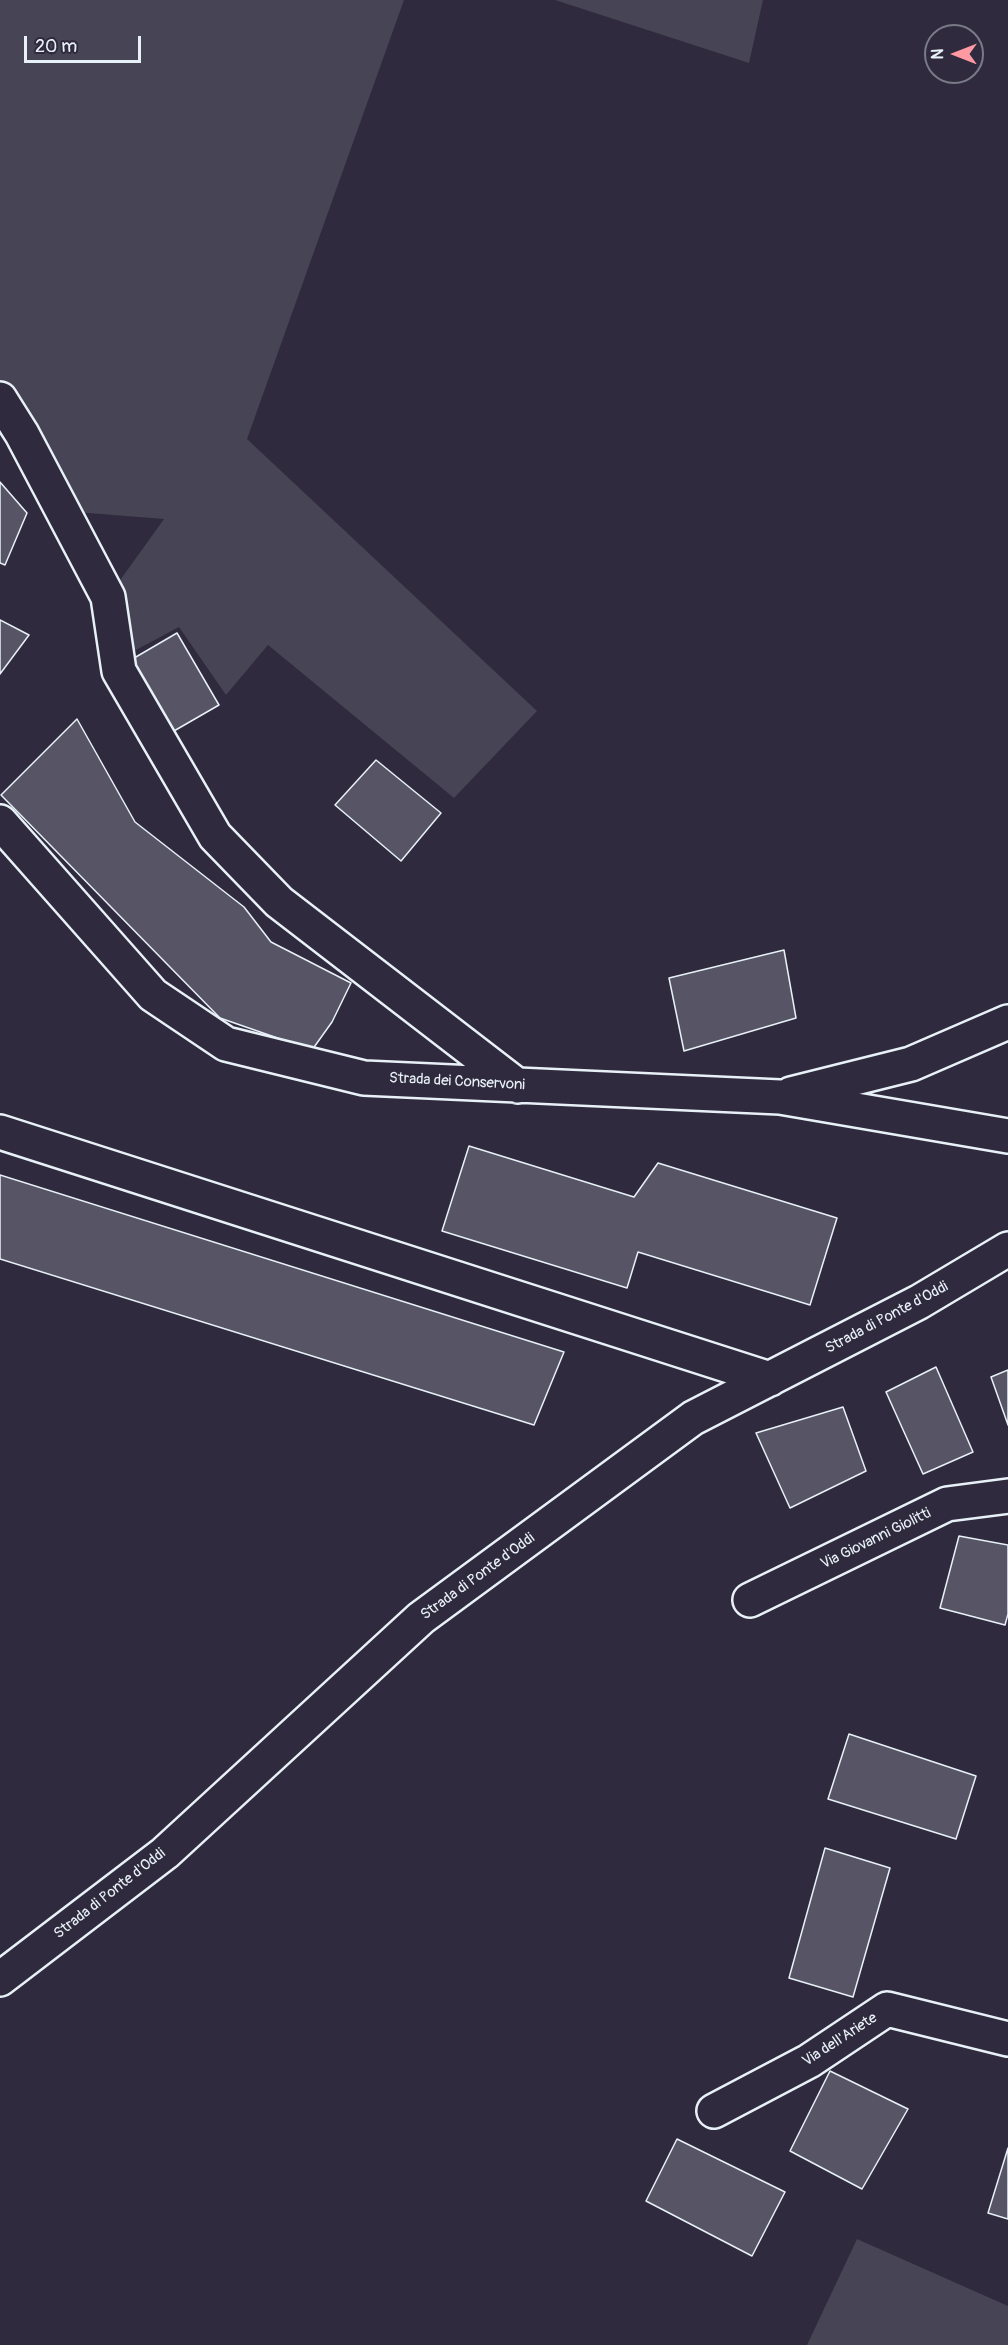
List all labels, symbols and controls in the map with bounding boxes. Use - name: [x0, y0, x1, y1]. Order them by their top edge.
- scale bar: [27, 24, 144, 62]
- north arrow: [924, 24, 984, 84]
- text: 20 m: [35, 35, 77, 58]
- text: N: [928, 49, 948, 59]
- street label: Strada dei Conservoni: [389, 1069, 525, 1095]
- street label: Strada di Ponte d'Oddi: [823, 1278, 951, 1358]
- street label: Via Giovanni Giolitti: [818, 1505, 934, 1573]
- street label: Strada di Ponte d'Oddi: [418, 1530, 538, 1624]
- street label: Strada di Ponte d'Oddi: [51, 1845, 169, 1943]
- street label: Via dell'Ariete: [799, 2009, 881, 2071]

